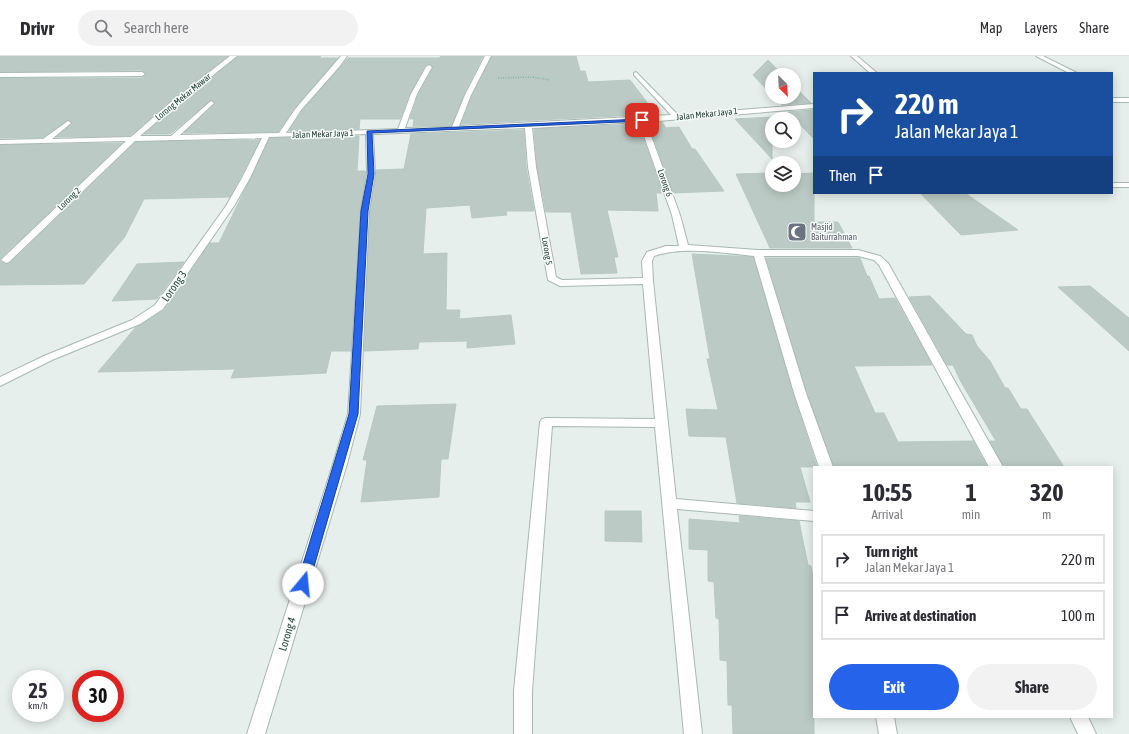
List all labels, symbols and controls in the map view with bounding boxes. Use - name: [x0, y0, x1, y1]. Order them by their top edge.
- search box: [78, 10, 358, 46]
- text: Drivr: [20, 17, 54, 39]
- icon: search: [92, 17, 114, 39]
- text: Search here: [124, 19, 189, 36]
- text: Map: [980, 20, 1002, 36]
- text: Layers: [1024, 20, 1057, 36]
- text: Share: [1079, 20, 1109, 36]
- north arrow: [765, 68, 801, 104]
- map controls: [765, 68, 801, 192]
- street label: Lorong Mekar Mawar: [153, 71, 213, 122]
- icon: right: [829, 88, 881, 140]
- text: 220 m: [895, 88, 958, 120]
- pin: [625, 103, 659, 137]
- street label: Jalan Mekar Jaya 1: [676, 106, 738, 122]
- icon: arrive: [631, 109, 653, 131]
- button: search: [765, 112, 801, 148]
- text: Jalan Mekar Jaya 1: [895, 121, 1018, 142]
- street label: Jalan Mekar Jaya 1: [292, 128, 354, 140]
- button: layers: [765, 156, 801, 192]
- icon: arrive: [865, 164, 887, 186]
- text: Then: [829, 167, 857, 184]
- street label: Lorong 6: [656, 168, 674, 198]
- street label: Lorong 2: [55, 186, 83, 212]
- mosque icon: Masjid Baiturrahman: [786, 221, 808, 243]
- place label: Masjid Baiturrahman: [811, 222, 857, 242]
- street label: Lorong 5: [540, 236, 554, 266]
- street label: Lorong 3: [159, 268, 189, 304]
- text: 10:55: [862, 479, 912, 506]
- text: 1: [965, 479, 977, 506]
- text: 320: [1030, 479, 1064, 506]
- text: Arrival: [871, 507, 903, 522]
- text: min: [962, 507, 980, 522]
- text: m: [1042, 507, 1051, 522]
- text: Turn right: [865, 543, 918, 560]
- icon: right: [831, 548, 853, 570]
- text: 220 m: [1061, 551, 1095, 568]
- text: Jalan Mekar Jaya 1: [865, 560, 954, 575]
- position arrow: [282, 563, 324, 605]
- icon: arrive: [831, 604, 853, 626]
- text: Arrive at destination: [865, 607, 976, 624]
- text: 100 m: [1061, 607, 1095, 624]
- street label: Lorong 4: [276, 616, 298, 652]
- button: Exit: [829, 664, 959, 710]
- button: Share: [967, 664, 1097, 710]
- speed limit sign: 30: [72, 670, 124, 722]
- text: 25: [29, 679, 47, 702]
- text: km/h: [28, 700, 48, 711]

